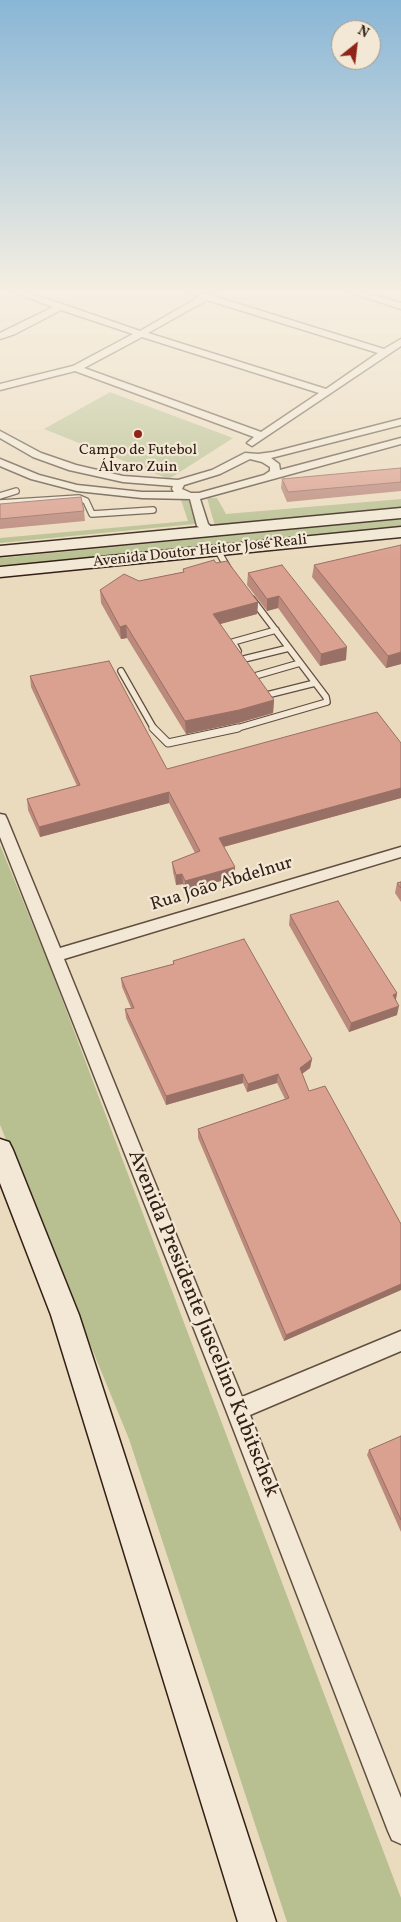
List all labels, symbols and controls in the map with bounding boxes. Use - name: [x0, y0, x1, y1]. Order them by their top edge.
- north arrow: [331, 20, 381, 70]
- text: N: [354, 22, 372, 43]
- marker: Campo de Futebol Álvaro Zuin: [132, 428, 144, 440]
- place label: Campo de Futebol Álvaro Zuin: [79, 442, 197, 477]
- street label: Avenida Doutor Heitor José Reali: [92, 532, 308, 572]
- street label: Rua João Abdelnur: [148, 853, 296, 917]
- street label: Avenida Presidente Juscelino Kubitschek: [121, 1147, 283, 1501]

